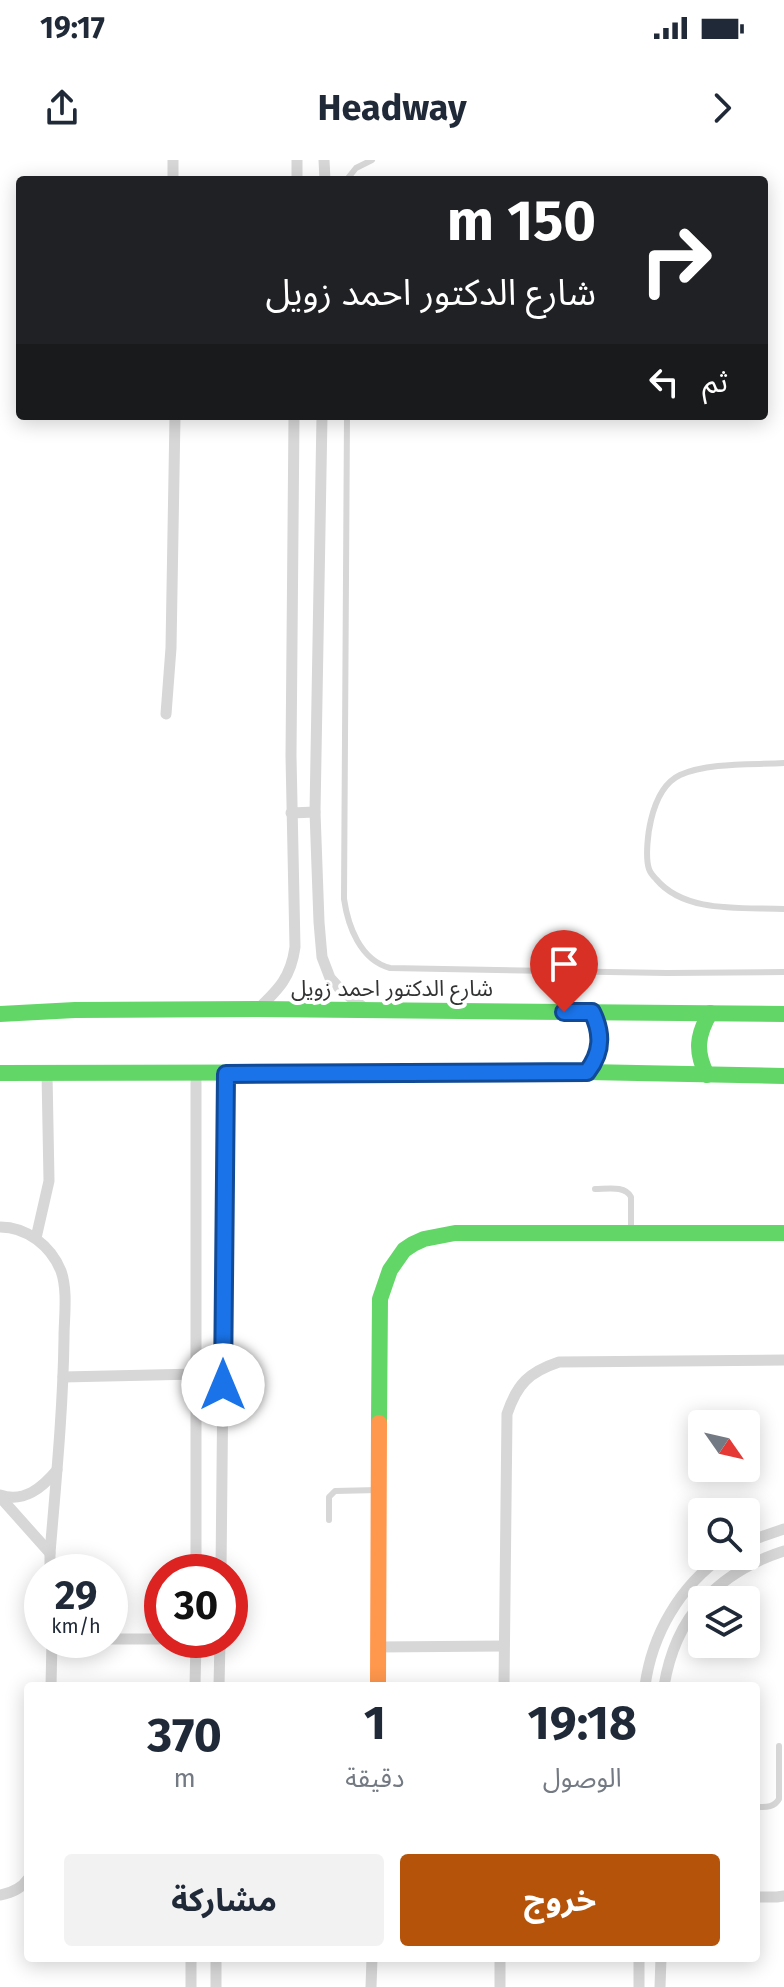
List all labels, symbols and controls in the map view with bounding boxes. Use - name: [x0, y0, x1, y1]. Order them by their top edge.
- text: 19:17: [40, 10, 105, 46]
- icon: share: [40, 86, 84, 130]
- text: Headway: [317, 86, 467, 130]
- icon: forward: [700, 86, 744, 130]
- text: 150 m: [447, 188, 596, 255]
- icon: right: [624, 208, 728, 312]
- text: شارع الدكتور احمد زويل: [266, 271, 596, 315]
- icon: left: [642, 360, 686, 404]
- text: ثم: [702, 364, 728, 400]
- pin: [530, 930, 598, 1012]
- icon: arrive: [542, 942, 586, 986]
- street label: شارع الدكتور احمد زويل: [291, 975, 493, 1005]
- position arrow: [181, 1343, 265, 1427]
- north arrow: [688, 1410, 760, 1482]
- map controls: [688, 1410, 760, 1658]
- button: search: [688, 1498, 760, 1570]
- speed limit sign: 30: [144, 1554, 248, 1658]
- text: 29: [55, 1572, 97, 1620]
- button: layers: [688, 1586, 760, 1658]
- text: km/h: [51, 1614, 101, 1638]
- text: 1: [364, 1694, 386, 1752]
- text: 19:18: [528, 1694, 637, 1752]
- text: 370: [147, 1706, 222, 1764]
- text: m: [173, 1763, 196, 1794]
- text: دقيقة: [345, 1763, 404, 1794]
- text: الوصول: [543, 1763, 622, 1794]
- button: مشاركة: [64, 1854, 384, 1946]
- button: خروج: [400, 1854, 720, 1946]

